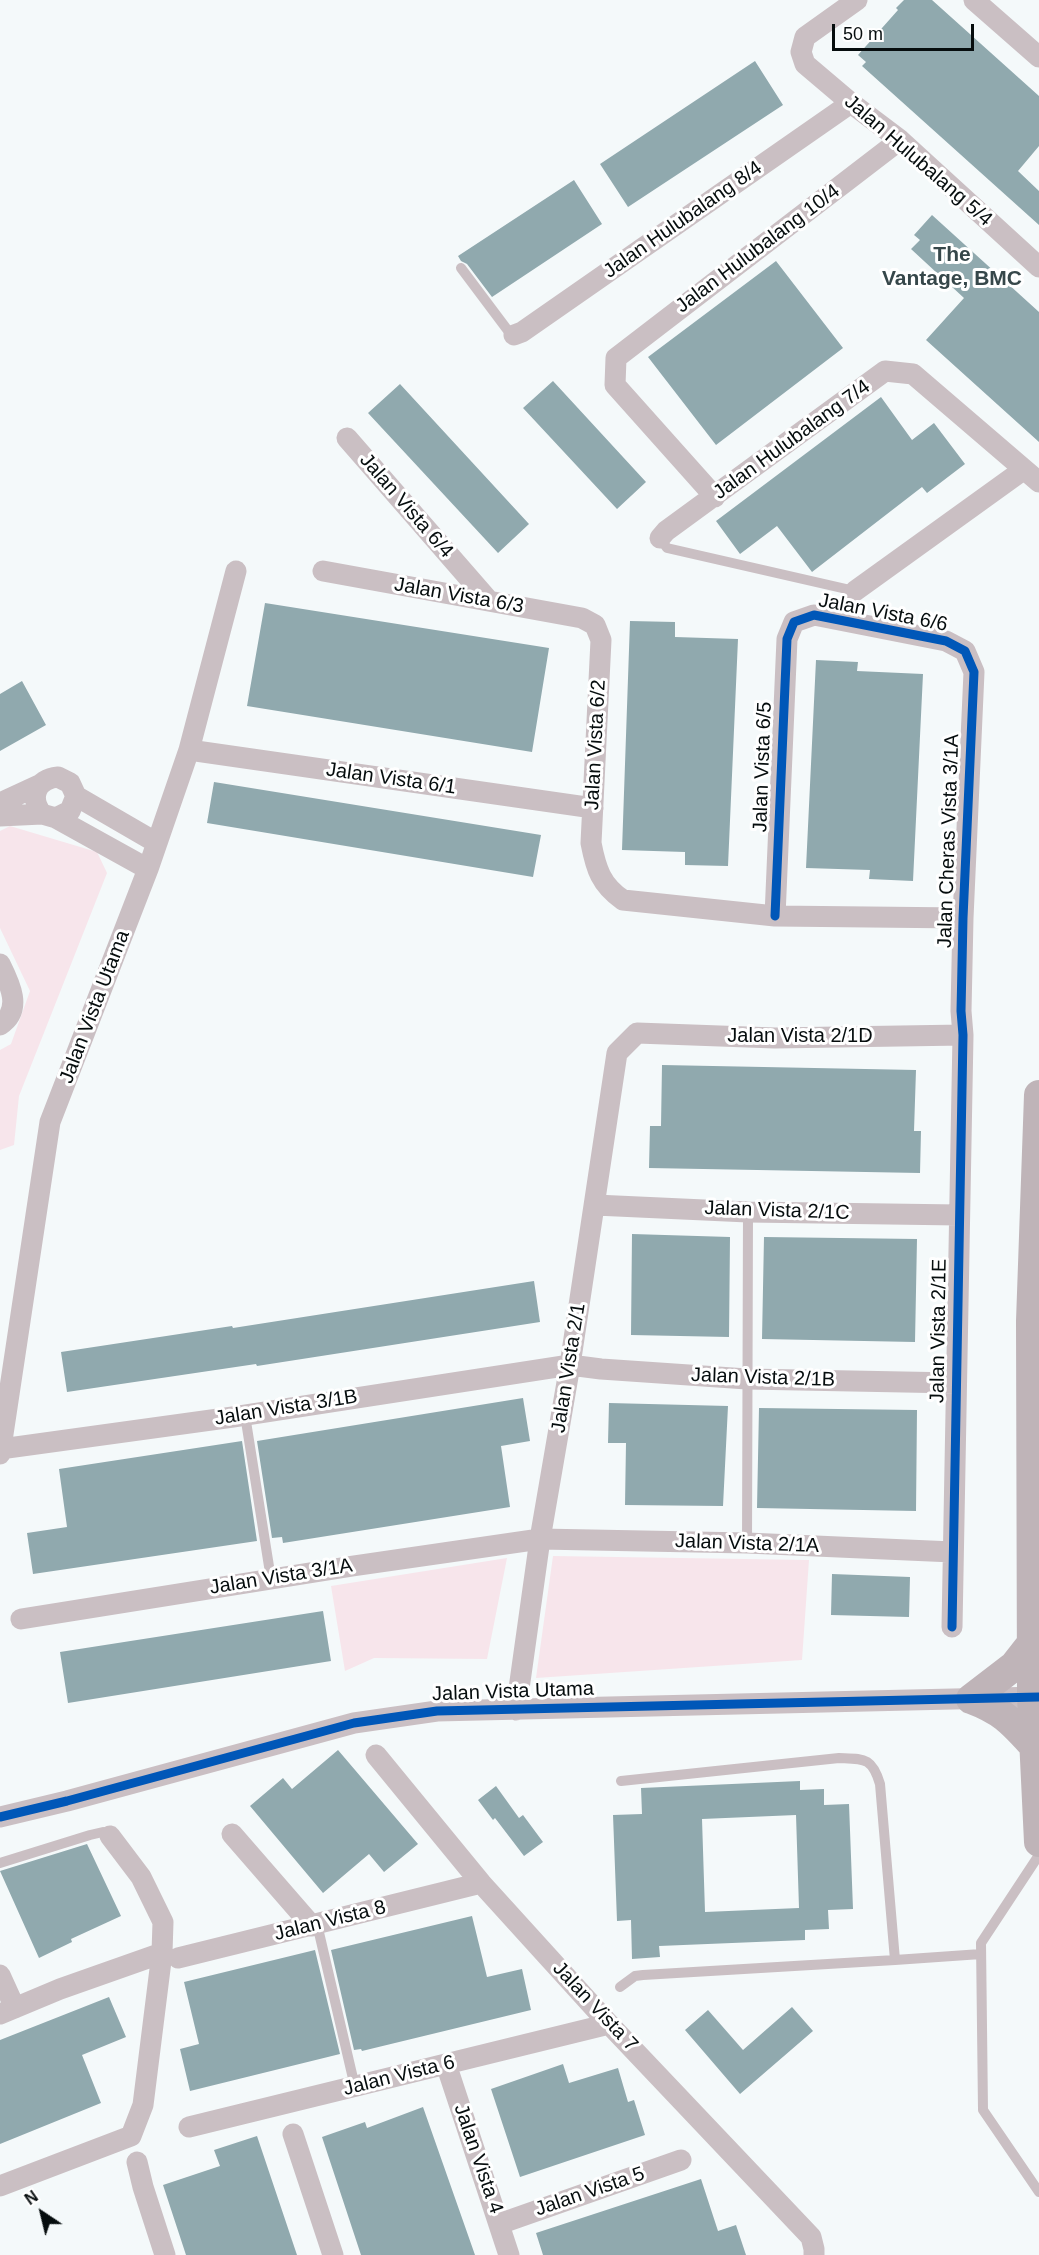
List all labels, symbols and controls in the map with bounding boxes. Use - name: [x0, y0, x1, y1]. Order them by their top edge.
- scale bar: [835, 12, 978, 50]
- text: 50 m: [843, 24, 883, 44]
- street label: Jalan Hulubalang 5/4: [839, 90, 997, 232]
- street label: Jalan Hulubalang 8/4: [599, 156, 767, 284]
- street label: Jalan Hulubalang 10/4: [671, 180, 845, 318]
- district label: The Vantage, BMC: [882, 242, 1022, 292]
- street label: Jalan Hulubalang 7/4: [709, 375, 875, 505]
- street label: Jalan Vista 6/4: [354, 449, 458, 563]
- street label: Jalan Vista 6/3: [392, 573, 526, 619]
- street label: Jalan Vista 6/6: [816, 589, 950, 637]
- street label: Jalan Vista 6/2: [581, 679, 611, 811]
- street label: Jalan Vista 6/5: [749, 701, 777, 833]
- street label: Jalan Cheras Vista 3/1A: [933, 734, 965, 948]
- street label: Jalan Vista 6/1: [325, 758, 457, 800]
- street label: Jalan Vista Utama: [55, 927, 135, 1087]
- street label: Jalan Vista 2/1D: [727, 1024, 873, 1048]
- street label: Jalan Vista 2/1C: [704, 1196, 850, 1226]
- street label: Jalan Vista 2/1E: [926, 1259, 952, 1403]
- street label: Jalan Vista 2/1: [547, 1302, 591, 1434]
- street label: Jalan Vista 2/1B: [691, 1363, 835, 1393]
- street label: Jalan Vista 3/1B: [213, 1385, 359, 1431]
- street label: Jalan Vista 2/1A: [675, 1529, 819, 1559]
- street label: Jalan Vista 3/1A: [208, 1554, 354, 1600]
- street label: Jalan Vista Utama: [432, 1677, 594, 1707]
- street label: Jalan Vista 8: [272, 1896, 388, 1946]
- street label: Jalan Vista 7: [547, 1957, 643, 2057]
- street label: Jalan Vista 6: [341, 2051, 457, 2101]
- street label: Jalan Vista 4: [448, 2101, 508, 2217]
- street label: Jalan Vista 5: [532, 2162, 648, 2222]
- north arrow: [12, 2183, 72, 2243]
- text: N: [22, 2188, 41, 2208]

